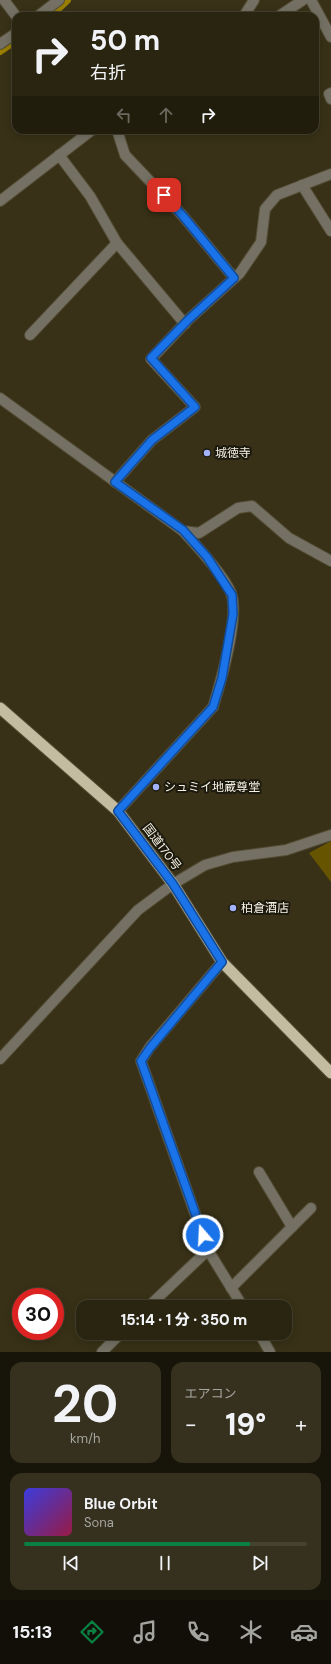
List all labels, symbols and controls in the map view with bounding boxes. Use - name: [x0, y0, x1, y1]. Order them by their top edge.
- text: 50 m: [90, 22, 160, 59]
- icon: right: [24, 28, 76, 80]
- text: 右折: [90, 61, 126, 85]
- icon: left: [113, 104, 135, 126]
- icon: ahead: [155, 104, 177, 126]
- icon: right: [197, 104, 219, 126]
- pin: [147, 178, 181, 212]
- icon: arrive: [153, 184, 175, 206]
- place label: 城徳寺: [215, 445, 251, 461]
- marker: 城徳寺: [202, 448, 212, 458]
- place label: シュミイ地蔵尊堂: [164, 779, 260, 795]
- marker: シュミイ地蔵尊堂: [151, 782, 161, 792]
- street label: 国道170号: [139, 821, 185, 873]
- place label: 柏倉酒店: [241, 900, 289, 916]
- marker: 柏倉酒店: [228, 903, 238, 913]
- position arrow: [182, 1214, 224, 1256]
- speed limit sign: 30: [12, 1288, 64, 1340]
- text: 15:14 · 1 分 · 350 m: [121, 1310, 247, 1330]
- text: 20: [52, 1370, 118, 1438]
- text: エアコン: [185, 1385, 237, 1402]
- text: 19°: [225, 1405, 266, 1444]
- text: −: [185, 1410, 197, 1439]
- text: +: [295, 1410, 307, 1439]
- text: km/h: [70, 1430, 101, 1447]
- text: Blue Orbit: [84, 1494, 158, 1514]
- text: Sona: [84, 1514, 114, 1531]
- icon: previous: [60, 1552, 82, 1574]
- icon: pause: [154, 1552, 176, 1574]
- icon: next: [249, 1552, 271, 1574]
- icon: directions: [78, 1618, 106, 1646]
- icon: music: [131, 1618, 159, 1646]
- icon: phone: [184, 1618, 212, 1646]
- icon: climate: [237, 1618, 265, 1646]
- icon: car: [290, 1618, 318, 1646]
- text: 15:13: [13, 1620, 52, 1644]

